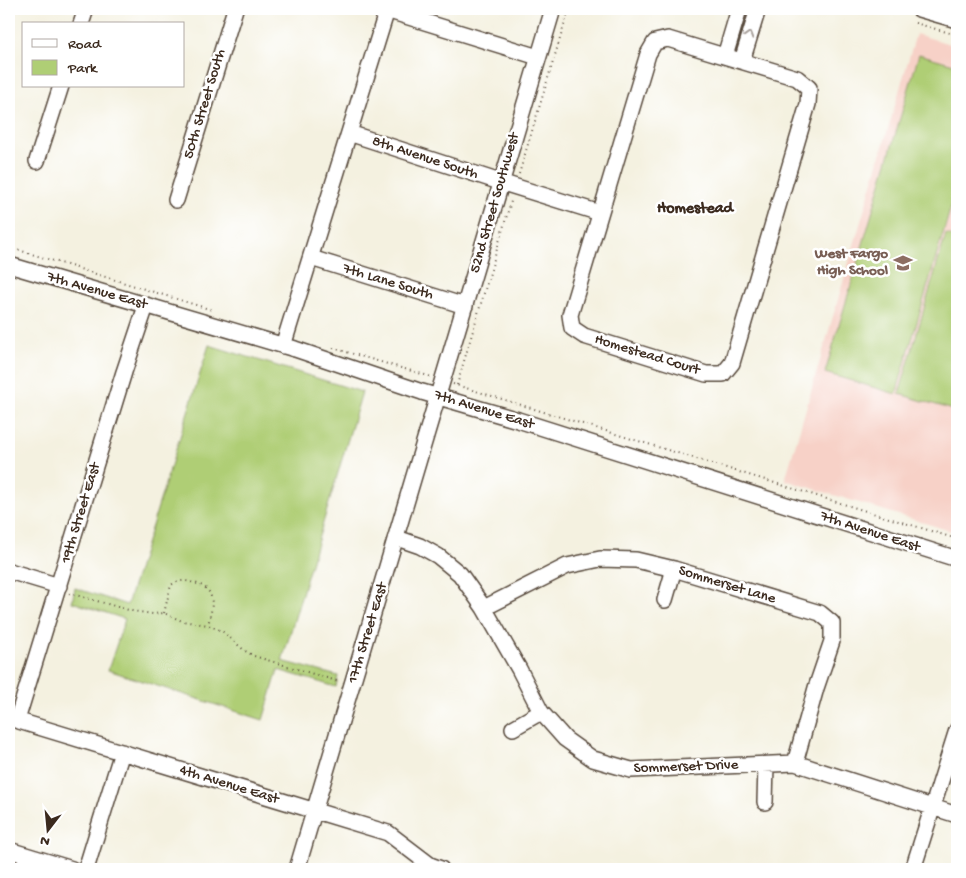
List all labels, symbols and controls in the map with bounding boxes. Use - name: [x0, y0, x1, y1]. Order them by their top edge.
- legend: [22, 22, 185, 88]
- one-way arrow: [744, 31, 754, 40]
- text: Road: [68, 36, 102, 54]
- street label: 50th Street South: [180, 47, 230, 161]
- text: Park: [67, 60, 98, 78]
- street label: 52nd Street Southwest: [466, 129, 524, 275]
- street label: 8th Avenue South: [370, 132, 480, 184]
- district label: Homestead: [657, 200, 735, 219]
- place label: West Fargo High School: [814, 245, 889, 280]
- school or university icon: West Fargo High School: [892, 252, 914, 274]
- street label: 7th Lane South: [340, 259, 435, 304]
- street label: 7th Avenue East: [44, 268, 151, 314]
- street label: Homestead Court: [592, 330, 704, 380]
- street label: 7th Avenue East: [431, 386, 538, 434]
- street label: 19th Street East: [57, 459, 105, 566]
- street label: 7th Avenue East: [817, 507, 924, 557]
- street label: Sommerset Lane: [676, 562, 778, 608]
- street label: 17th Street East: [344, 579, 392, 687]
- street label: Sommerset Drive: [633, 756, 739, 778]
- street label: 4th Avenue East: [177, 761, 283, 809]
- north arrow: [22, 806, 72, 856]
- text: N: [38, 831, 52, 850]

